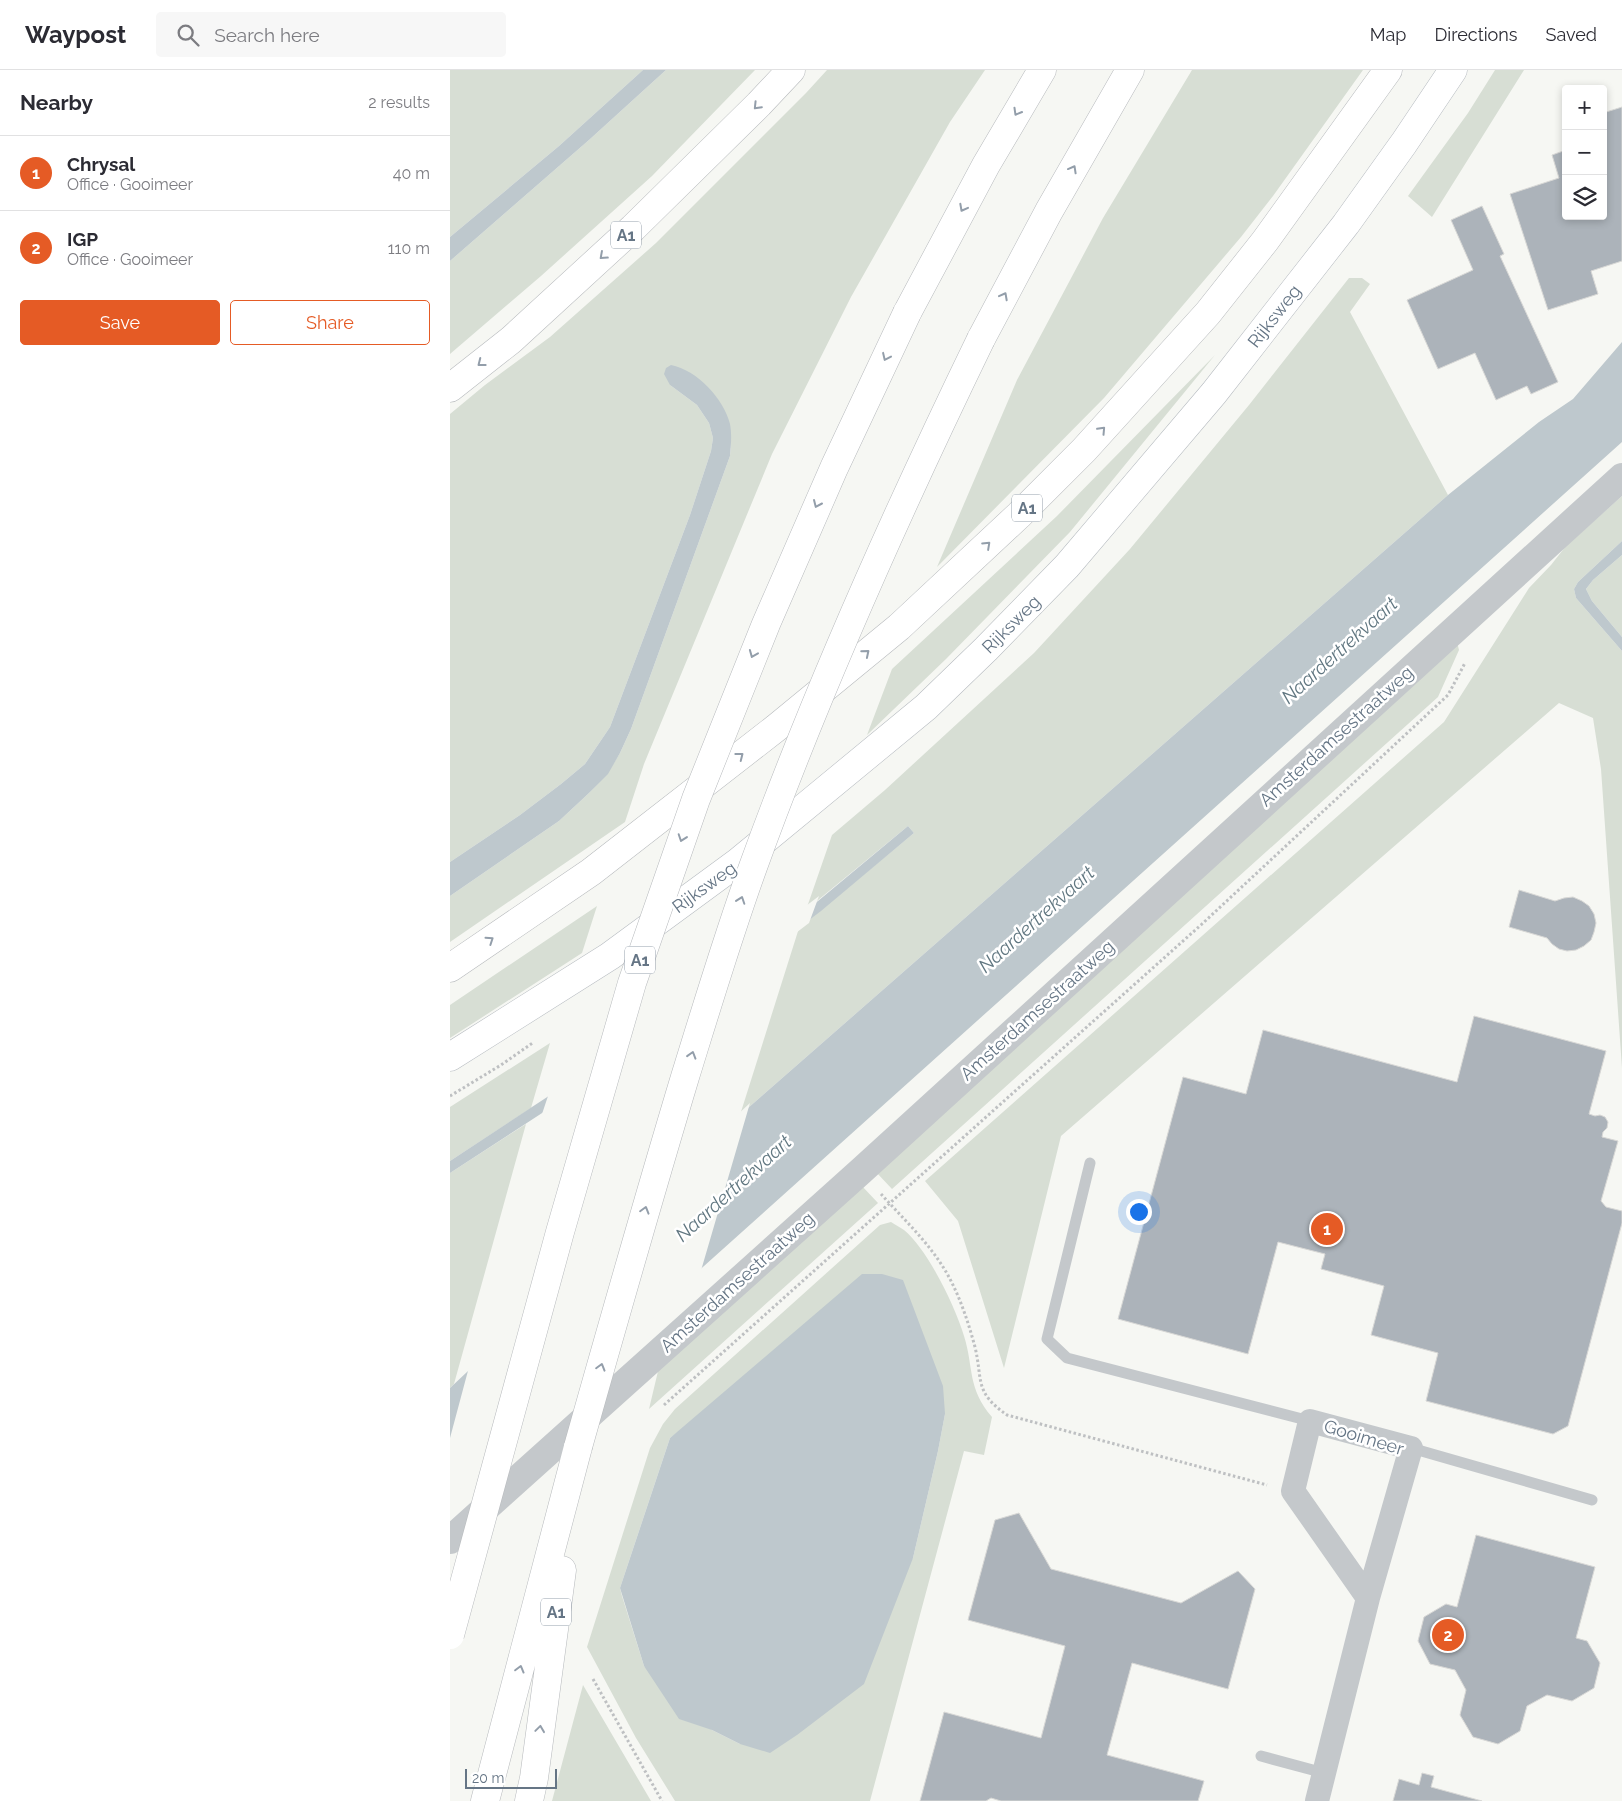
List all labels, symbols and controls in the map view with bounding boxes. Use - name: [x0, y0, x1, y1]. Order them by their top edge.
- search box: [156, 12, 506, 57]
- text: Waypost: [25, 20, 126, 49]
- icon: search: [174, 21, 202, 49]
- text: Search here: [214, 24, 320, 46]
- text: Map: [1370, 24, 1406, 45]
- text: Directions: [1434, 24, 1518, 45]
- text: Saved: [1546, 24, 1597, 45]
- map controls: [1562, 85, 1607, 220]
- button: +: [1562, 85, 1607, 130]
- text: Nearby: [20, 90, 93, 115]
- text: 2 results: [368, 93, 430, 112]
- one-way arrow: [754, 100, 763, 109]
- one-way arrow: [1013, 107, 1023, 116]
- button: −: [1562, 130, 1607, 175]
- text: Chrysal: [67, 153, 135, 175]
- text: 1: [32, 164, 40, 183]
- text: 40 m: [393, 164, 430, 183]
- one-way arrow: [1067, 165, 1077, 174]
- text: Office · Gooimeer: [67, 175, 193, 194]
- button: layers: [1562, 175, 1607, 220]
- one-way arrow: [959, 203, 969, 212]
- road number: A1: [611, 222, 641, 248]
- text: IGP: [67, 228, 98, 250]
- text: 2: [31, 239, 41, 258]
- text: 110 m: [388, 239, 430, 258]
- text: Office · Gooimeer: [67, 250, 193, 269]
- one-way arrow: [600, 250, 609, 259]
- street label: Rijksweg: [1243, 281, 1305, 351]
- one-way arrow: [998, 292, 1008, 301]
- button: Save: [20, 300, 220, 345]
- button: Share: [230, 300, 430, 345]
- one-way arrow: [883, 352, 893, 361]
- one-way arrow: [478, 357, 487, 366]
- one-way arrow: [1096, 427, 1105, 436]
- road number: A1: [1012, 494, 1042, 522]
- one-way arrow: [814, 499, 824, 508]
- one-way arrow: [982, 542, 991, 551]
- street label: Rijksweg: [978, 591, 1044, 657]
- water label: Naardertrekvaart: [1277, 592, 1402, 708]
- one-way arrow: [749, 649, 760, 658]
- one-way arrow: [861, 650, 870, 659]
- street label: Amsterdamsestraatweg: [1255, 662, 1417, 810]
- one-way arrow: [734, 754, 743, 762]
- one-way arrow: [678, 833, 688, 842]
- street label: Rijksweg: [668, 857, 740, 917]
- water label: Naardertrekvaart: [974, 861, 1099, 977]
- one-way arrow: [736, 896, 746, 905]
- street label: Amsterdamsestraatweg: [956, 936, 1118, 1084]
- one-way arrow: [485, 937, 494, 946]
- road number: A1: [625, 946, 655, 974]
- one-way arrow: [686, 1051, 696, 1059]
- water label: Naardertrekvaart: [671, 1130, 796, 1246]
- your location: [1126, 1199, 1152, 1225]
- one-way arrow: [639, 1206, 650, 1215]
- street label: Amsterdamsestraatweg: [656, 1208, 818, 1356]
- pin: 1: [1311, 1210, 1343, 1248]
- one-way arrow: [595, 1363, 605, 1371]
- street label: Gooimeer: [1322, 1415, 1407, 1459]
- road number: A1: [541, 1598, 571, 1625]
- pin: 2: [1432, 1616, 1464, 1654]
- one-way arrow: [515, 1665, 525, 1673]
- one-way arrow: [535, 1725, 545, 1734]
- scale bar: [465, 1766, 558, 1789]
- text: 20 m: [472, 1770, 504, 1786]

